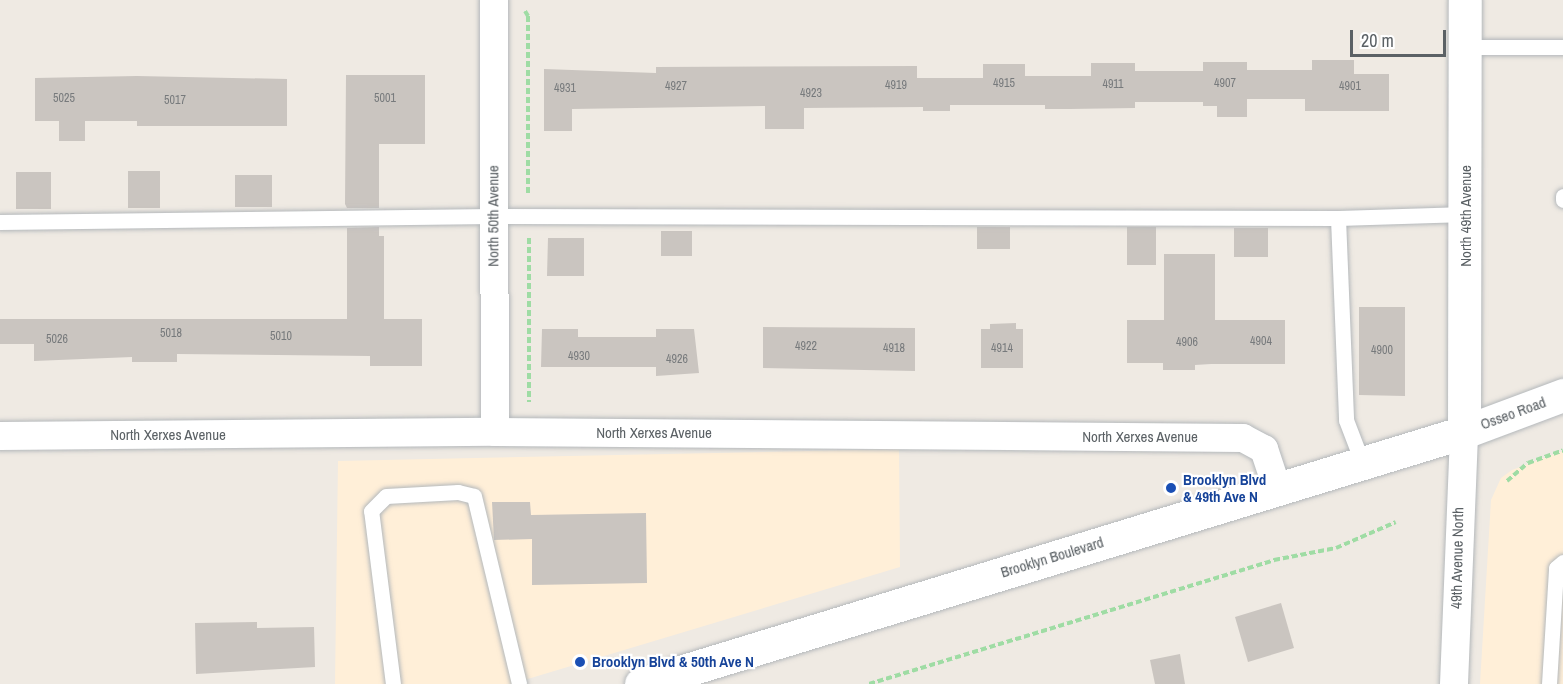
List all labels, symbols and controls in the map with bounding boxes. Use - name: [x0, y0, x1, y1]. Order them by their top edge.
- scale bar: [1353, 18, 1449, 56]
- text: 20 m: [1361, 28, 1394, 53]
- house number: 4915: [993, 77, 1015, 91]
- house number: 4907: [1214, 77, 1236, 91]
- house number: 4911: [1102, 78, 1124, 92]
- house number: 4919: [885, 79, 907, 93]
- house number: 4927: [665, 80, 687, 94]
- house number: 4901: [1339, 80, 1361, 94]
- house number: 4931: [554, 82, 576, 96]
- house number: 4923: [800, 87, 822, 101]
- house number: 5025: [53, 92, 75, 106]
- house number: 5001: [374, 92, 396, 106]
- house number: 5017: [164, 94, 186, 108]
- street label: North 50th Avenue: [484, 165, 502, 267]
- street label: North 49th Avenue: [1457, 165, 1475, 267]
- house number: 5018: [160, 327, 182, 341]
- house number: 5010: [270, 330, 292, 344]
- house number: 5026: [46, 333, 68, 347]
- house number: 4904: [1250, 335, 1272, 349]
- house number: 4906: [1176, 336, 1198, 350]
- house number: 4922: [795, 340, 817, 354]
- house number: 4918: [883, 342, 905, 356]
- house number: 4914: [991, 342, 1013, 356]
- house number: 4900: [1371, 344, 1393, 358]
- house number: 4930: [568, 350, 590, 364]
- house number: 4926: [666, 353, 688, 367]
- street label: Osseo Road: [1478, 393, 1548, 433]
- street label: North Xerxes Avenue: [596, 424, 712, 442]
- street label: North Xerxes Avenue: [110, 426, 226, 444]
- street label: North Xerxes Avenue: [1082, 428, 1198, 446]
- place label: Brooklyn Blvd & 49th Ave N: [1183, 470, 1266, 505]
- marker: Brooklyn Blvd & 49th Ave N: [1164, 481, 1178, 495]
- street label: 49th Avenue North: [1447, 507, 1467, 609]
- street label: Brooklyn Boulevard: [998, 533, 1106, 581]
- place label: Brooklyn Blvd & 50th Ave N: [592, 653, 754, 671]
- marker: Brooklyn Blvd & 50th Ave N: [573, 655, 587, 669]

